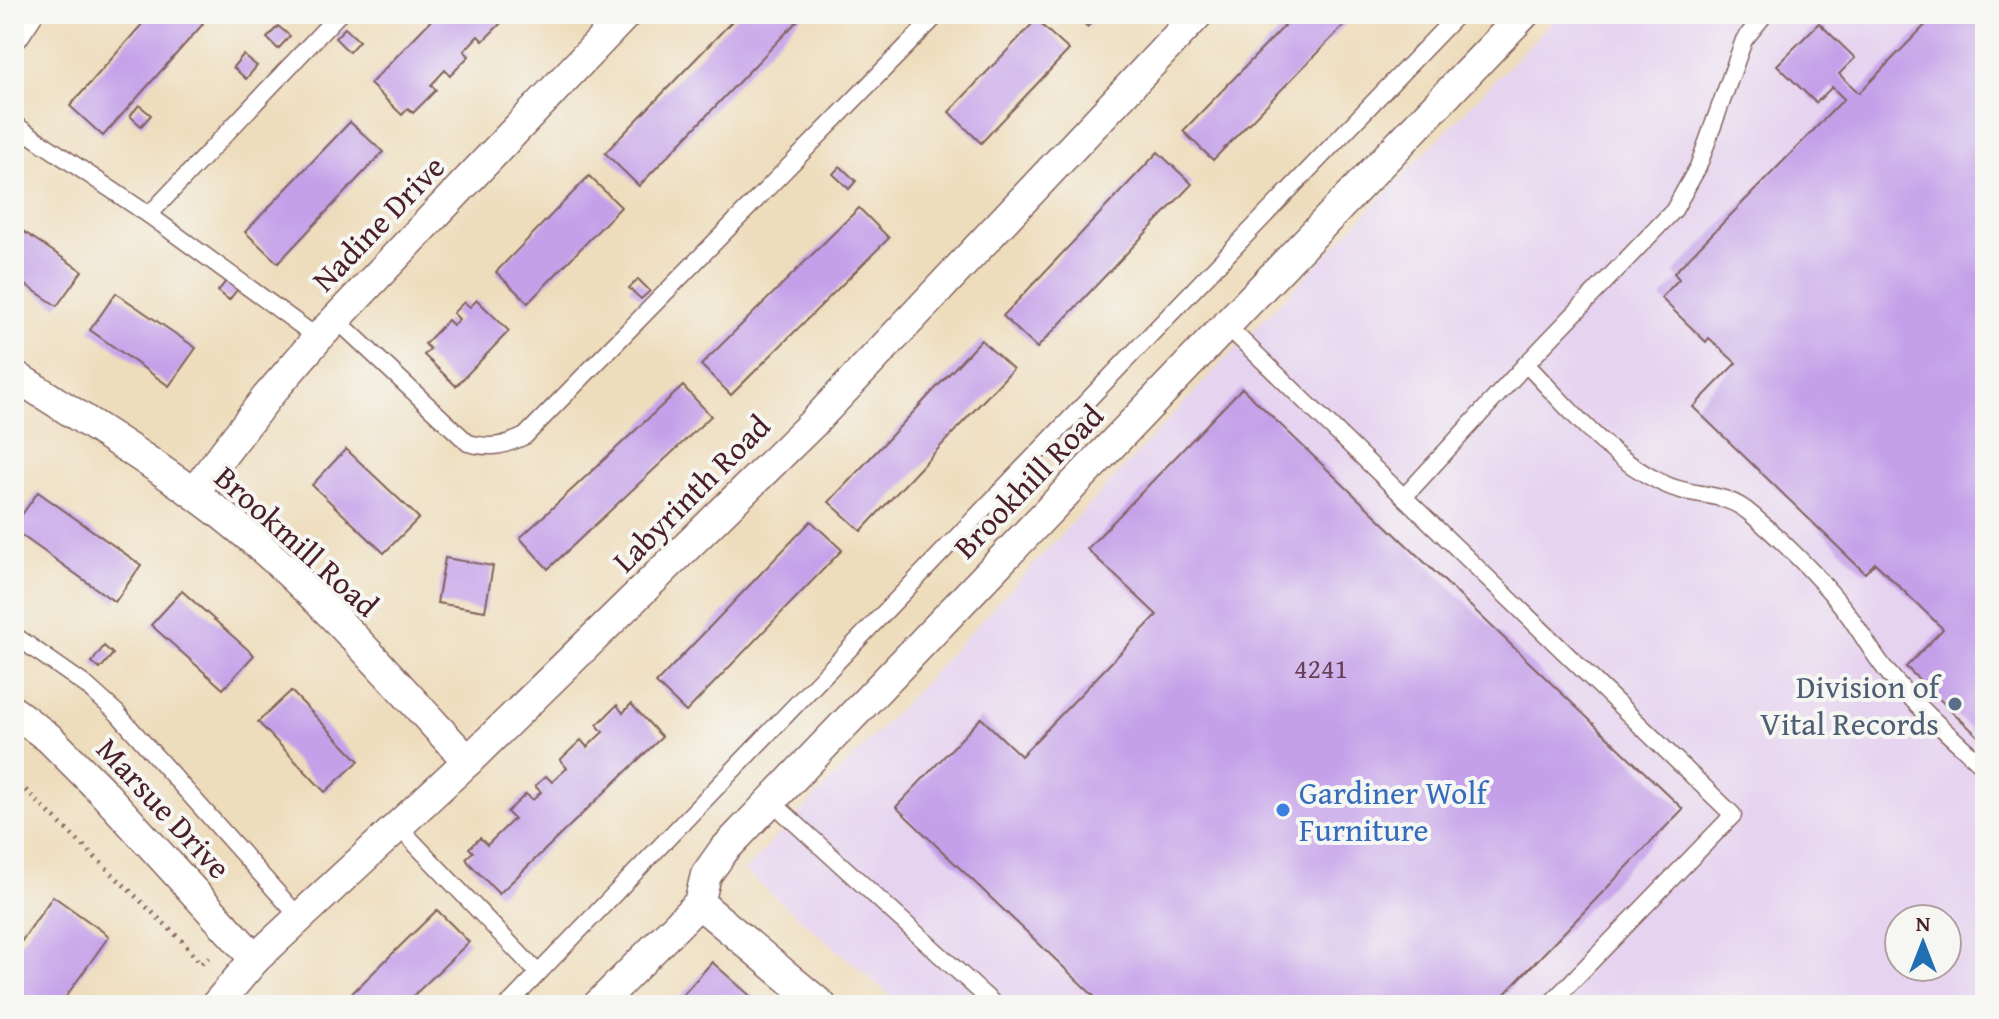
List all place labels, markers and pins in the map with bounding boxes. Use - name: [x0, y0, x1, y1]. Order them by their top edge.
- place label: Division of Vital Records: [1760, 663, 1943, 747]
- marker: Division of Vital Records: [1946, 695, 1964, 713]
- place label: Gardiner Wolf Furniture: [1299, 769, 1490, 853]
- marker: Gardiner Wolf Furniture: [1274, 801, 1292, 819]

